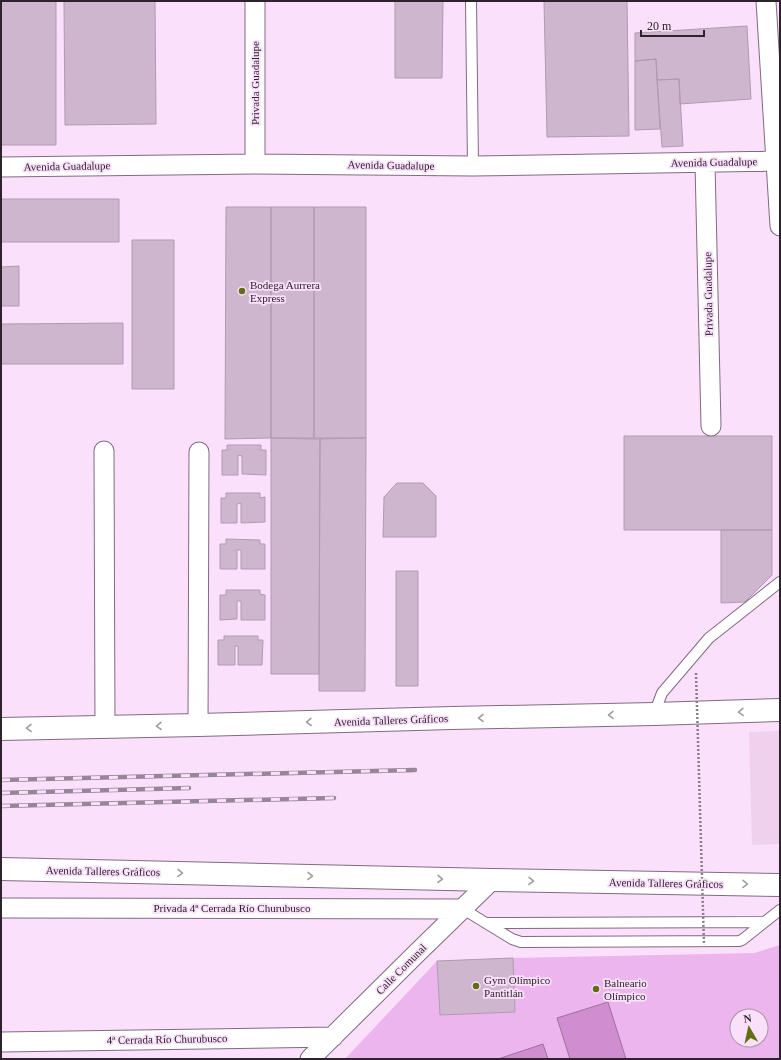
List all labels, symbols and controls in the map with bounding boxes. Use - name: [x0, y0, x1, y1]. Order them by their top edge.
- scale bar: [641, 12, 704, 38]
- text: 20 m: [647, 19, 672, 33]
- street label: Privada Guadalupe: [249, 41, 261, 125]
- street label: Avenida Guadalupe: [670, 155, 758, 169]
- street label: Avenida Guadalupe: [347, 158, 435, 172]
- street label: Avenida Guadalupe: [23, 159, 111, 173]
- street label: Privada Guadalupe: [701, 252, 715, 336]
- place label: Bodega Aurrera Express: [250, 279, 320, 304]
- marker: Bodega Aurrera Express: [237, 286, 247, 296]
- one-way arrow: [738, 708, 744, 716]
- one-way arrow: [608, 711, 614, 719]
- street label: Avenida Talleres Gráficos: [334, 712, 448, 728]
- one-way arrow: [478, 713, 484, 722]
- one-way arrow: [306, 718, 312, 726]
- one-way arrow: [156, 722, 162, 730]
- one-way arrow: [26, 724, 32, 733]
- street label: Avenida Talleres Gráficos: [46, 864, 160, 878]
- one-way arrow: [177, 869, 183, 877]
- one-way arrow: [307, 872, 313, 880]
- one-way arrow: [437, 875, 443, 883]
- street label: Avenida Talleres Gráficos: [609, 876, 723, 890]
- one-way arrow: [528, 877, 534, 885]
- one-way arrow: [742, 880, 748, 888]
- street label: Privada 4ª Cerrada Río Churubusco: [153, 902, 311, 914]
- street label: Calle Comunal: [373, 941, 429, 997]
- place label: Gym Olímpico Pantitlán: [484, 974, 551, 999]
- place label: Balneario Olímpico: [604, 977, 647, 1002]
- marker: Gym Olímpico Pantitlán: [471, 981, 481, 991]
- marker: Balneario Olímpico: [591, 984, 601, 994]
- north arrow: [729, 1008, 769, 1048]
- text: N: [743, 1012, 752, 1025]
- street label: 4ª Cerrada Río Churubusco: [107, 1032, 228, 1046]

